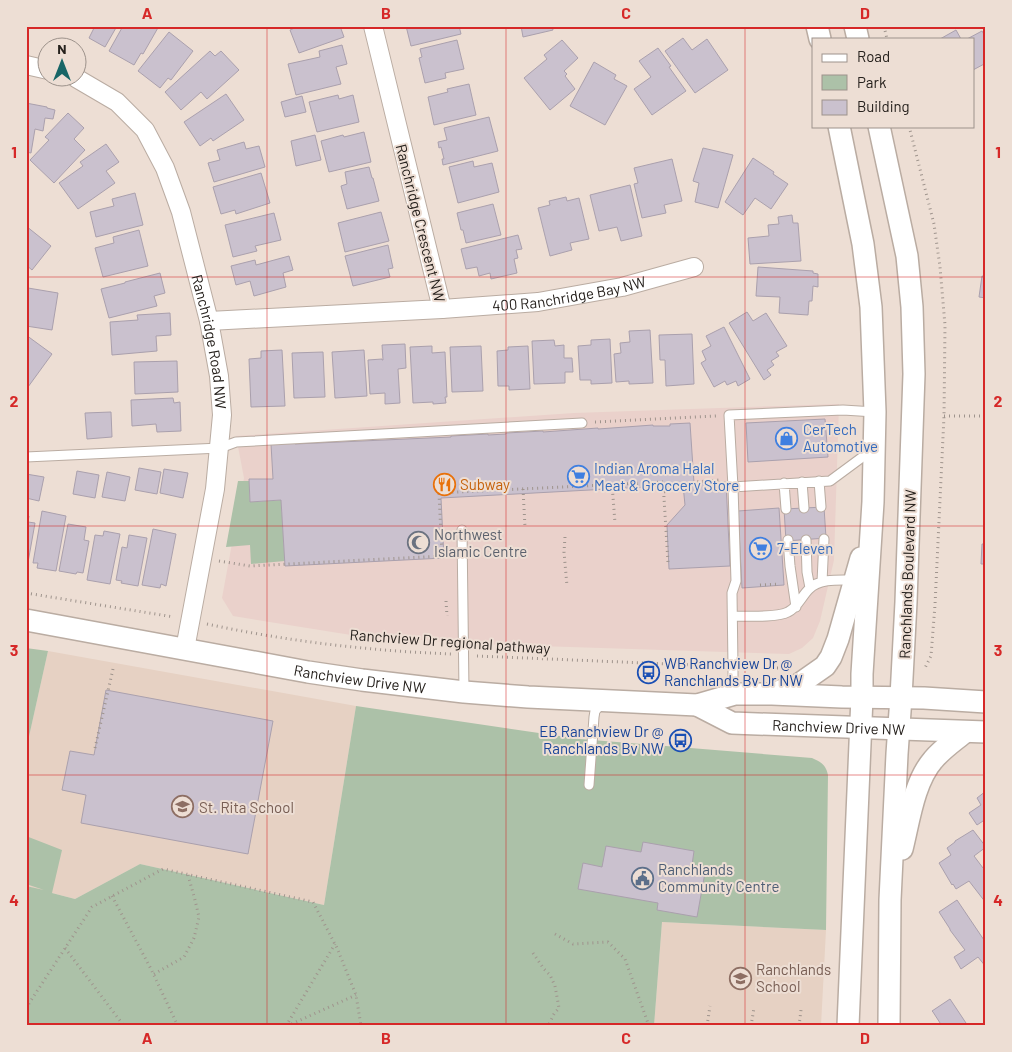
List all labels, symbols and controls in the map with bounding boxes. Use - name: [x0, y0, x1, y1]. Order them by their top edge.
- text: A: [142, 3, 153, 22]
- text: B: [381, 3, 391, 22]
- text: C: [621, 3, 631, 22]
- text: D: [860, 3, 870, 22]
- north arrow: [38, 38, 88, 88]
- legend: [812, 38, 974, 128]
- text: N: [57, 40, 67, 57]
- text: Road: [857, 47, 890, 65]
- text: Park: [857, 73, 887, 91]
- text: Building: [857, 97, 910, 115]
- text: 1: [11, 142, 17, 161]
- street label: Ranchridge Crescent NW: [393, 142, 449, 304]
- text: 1: [995, 142, 1001, 161]
- street label: Ranchridge Road NW: [188, 272, 231, 410]
- street label: 400 Ranchridge Bay NW: [491, 272, 648, 314]
- text: 2: [10, 391, 19, 410]
- text: 2: [994, 391, 1003, 410]
- place label: CerTech Automotive: [803, 420, 878, 455]
- shop icon: CerTech Automotive: [775, 426, 799, 450]
- place label: Indian Aroma Halal Meat & Groccery Store: [594, 459, 739, 494]
- supermarket icon: Indian Aroma Halal Meat & Groccery Store: [566, 465, 590, 489]
- restaurant icon: Subway: [432, 472, 456, 496]
- place label: Subway: [460, 475, 510, 493]
- street label: Ranchlands Boulevard NW: [895, 489, 919, 659]
- place label: Northwest Islamic Centre: [434, 525, 527, 560]
- mosque icon: Northwest Islamic Centre: [406, 531, 430, 555]
- supermarket icon: 7-Eleven: [749, 536, 773, 560]
- place label: 7-Eleven: [777, 539, 833, 557]
- street label: Ranchview Dr regional pathway: [349, 625, 551, 657]
- text: 3: [10, 640, 18, 659]
- text: 3: [994, 640, 1002, 659]
- place label: WB Ranchview Dr @ Ranchlands Bv Dr NW: [664, 654, 803, 689]
- bus stop icon: WB Ranchview Dr @ Ranchlands Bv Dr NW: [636, 660, 660, 684]
- street label: Ranchview Drive NW: [292, 661, 427, 696]
- street label: Ranchview Drive NW: [772, 715, 905, 738]
- place label: EB Ranchview Dr @ Ranchlands Bv NW: [539, 722, 664, 757]
- bus stop icon: EB Ranchview Dr @ Ranchlands Bv NW: [668, 728, 692, 752]
- school or university icon: St. Rita School: [171, 795, 195, 819]
- place label: St. Rita School: [199, 798, 294, 816]
- place label: Ranchlands Community Centre: [658, 860, 779, 895]
- public building icon: Ranchlands Community Centre: [630, 866, 654, 890]
- text: 4: [9, 890, 19, 909]
- text: 4: [993, 890, 1003, 909]
- place label: Ranchlands School: [756, 960, 831, 995]
- school or university icon: Ranchlands School: [728, 966, 752, 990]
- text: A: [142, 1028, 153, 1047]
- text: B: [381, 1028, 391, 1047]
- text: C: [621, 1028, 631, 1047]
- text: D: [860, 1028, 870, 1047]

